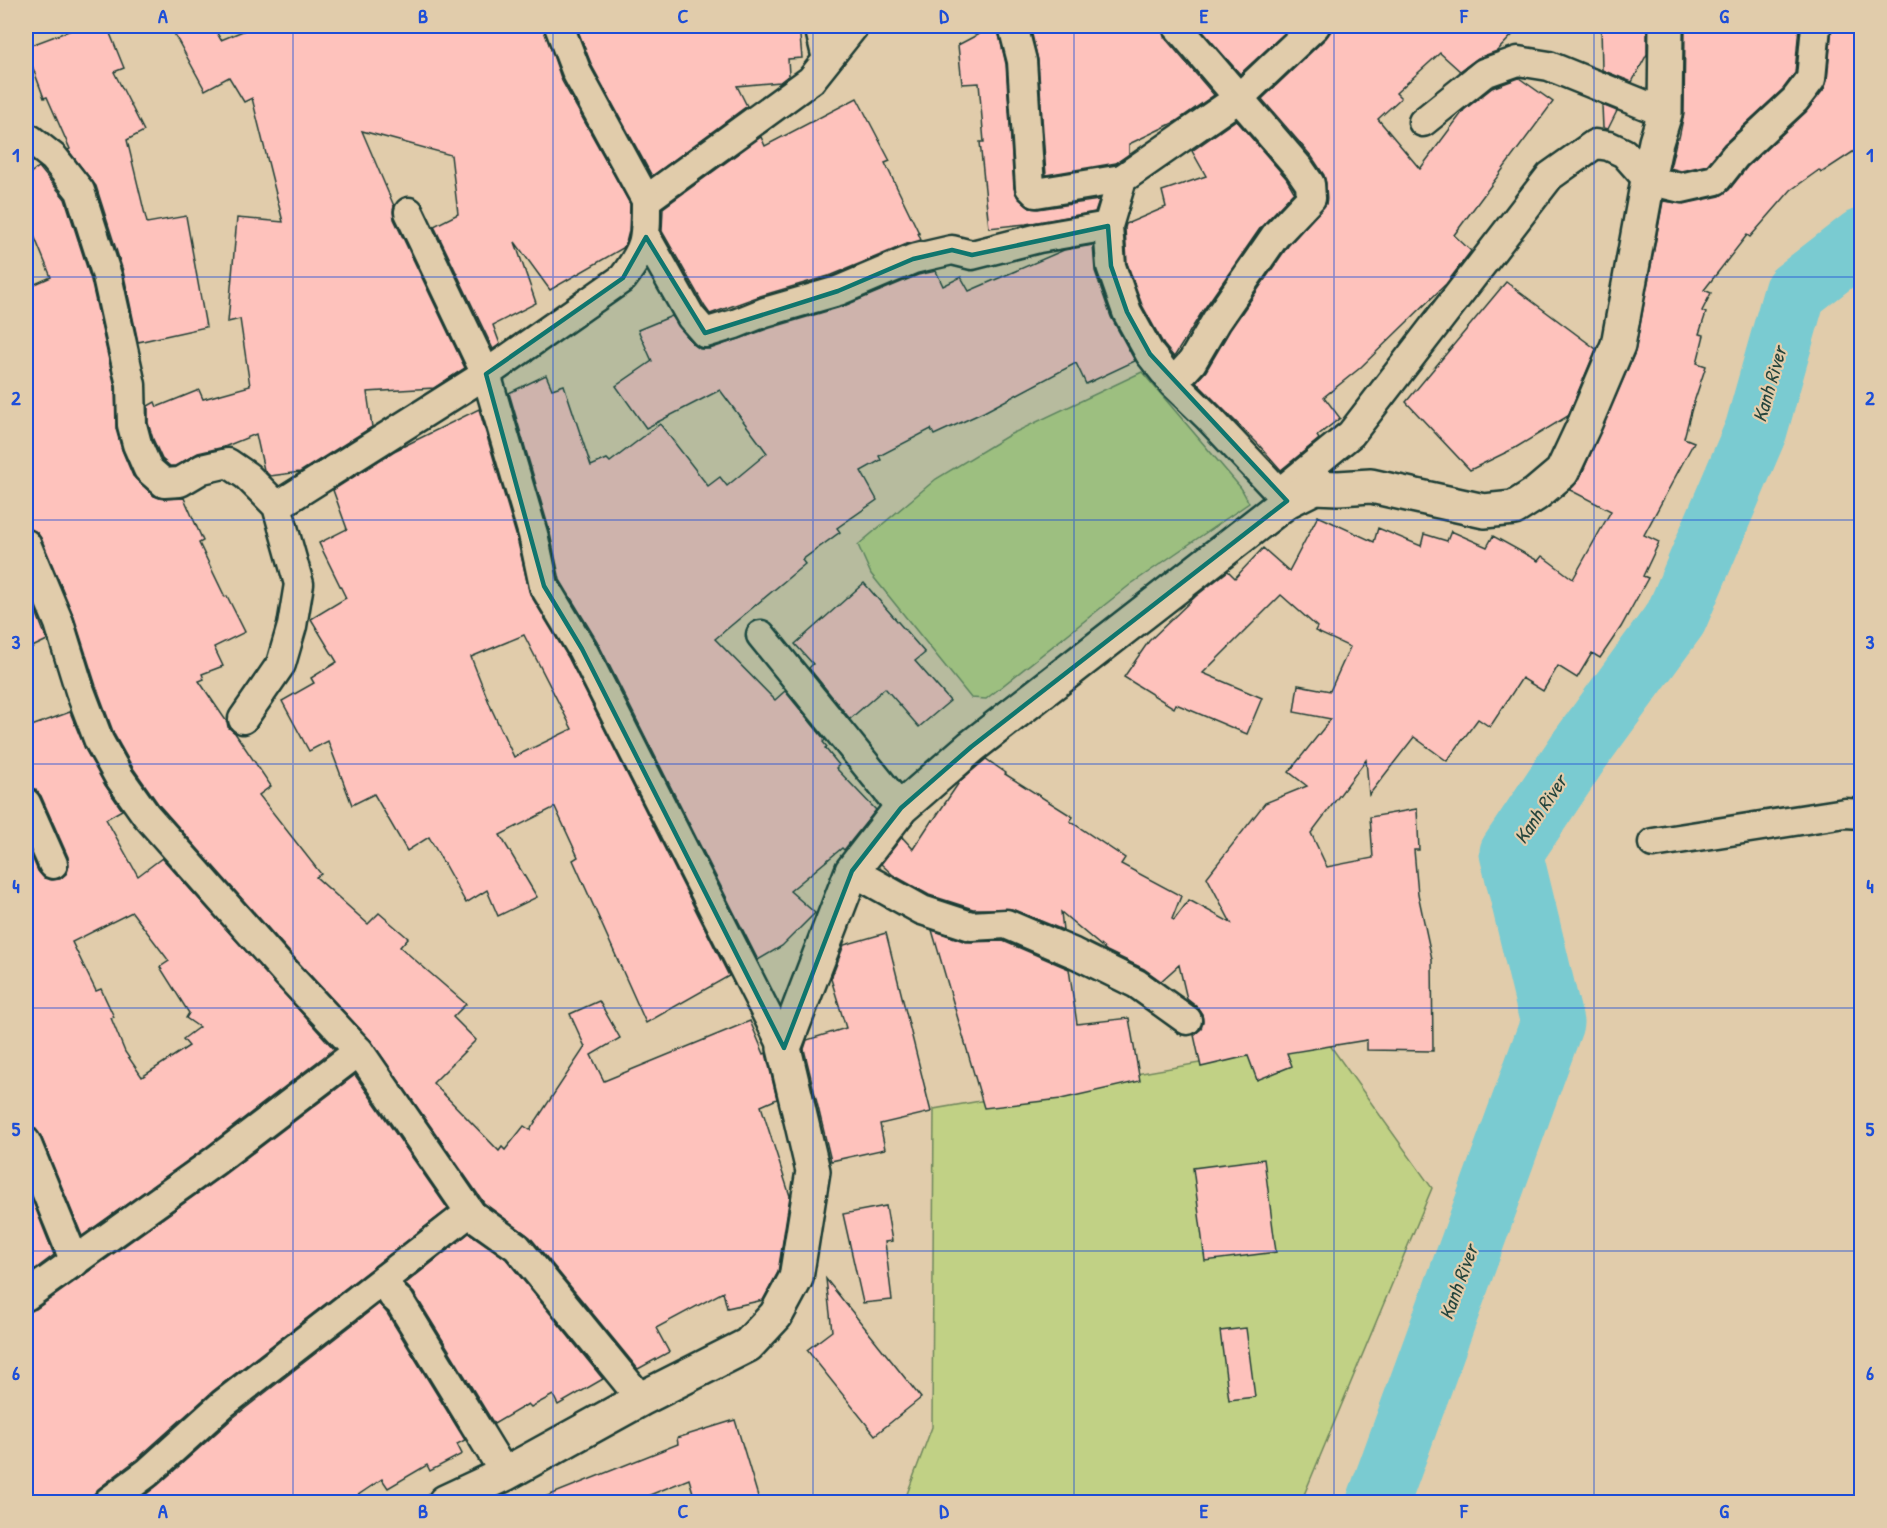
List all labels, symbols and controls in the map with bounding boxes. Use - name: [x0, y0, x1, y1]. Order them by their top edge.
- text: A: [158, 2, 168, 29]
- text: B: [418, 2, 428, 29]
- text: C: [678, 2, 689, 29]
- text: D: [939, 2, 949, 29]
- text: E: [1200, 2, 1209, 29]
- text: F: [1459, 2, 1469, 29]
- text: G: [1719, 2, 1729, 29]
- text: 1: [12, 141, 20, 168]
- text: 1: [1866, 141, 1874, 168]
- water label: Kanh River: [1745, 341, 1793, 425]
- text: 2: [11, 384, 21, 411]
- text: 2: [1865, 384, 1875, 411]
- text: 3: [12, 628, 21, 655]
- text: 3: [1866, 628, 1875, 655]
- water label: Kanh River: [1507, 767, 1574, 849]
- text: 4: [12, 872, 20, 899]
- text: 4: [1866, 872, 1874, 899]
- text: 5: [12, 1115, 21, 1142]
- text: 5: [1866, 1115, 1875, 1142]
- water label: Kanh River: [1432, 1239, 1485, 1323]
- text: 6: [12, 1359, 20, 1386]
- text: 6: [1866, 1359, 1874, 1386]
- text: A: [158, 1497, 168, 1524]
- text: B: [418, 1497, 428, 1524]
- text: C: [678, 1497, 689, 1524]
- text: D: [939, 1497, 949, 1524]
- text: E: [1200, 1497, 1209, 1524]
- text: F: [1459, 1497, 1469, 1524]
- text: G: [1719, 1497, 1729, 1524]

